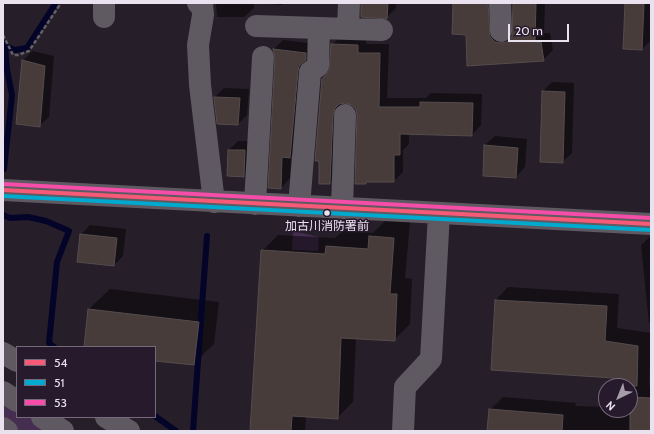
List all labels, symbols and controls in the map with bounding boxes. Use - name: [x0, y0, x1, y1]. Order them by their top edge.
- scale bar: [510, 16, 571, 42]
- text: 20 m: [515, 23, 543, 38]
- marker: 加古川消防署前: [322, 208, 332, 218]
- place label: 加古川消防署前: [285, 219, 369, 233]
- legend: [16, 346, 156, 418]
- text: 54: [54, 355, 67, 370]
- text: 51: [54, 375, 64, 390]
- north arrow: [598, 378, 638, 418]
- text: 53: [54, 395, 67, 410]
- text: N: [603, 398, 618, 414]

